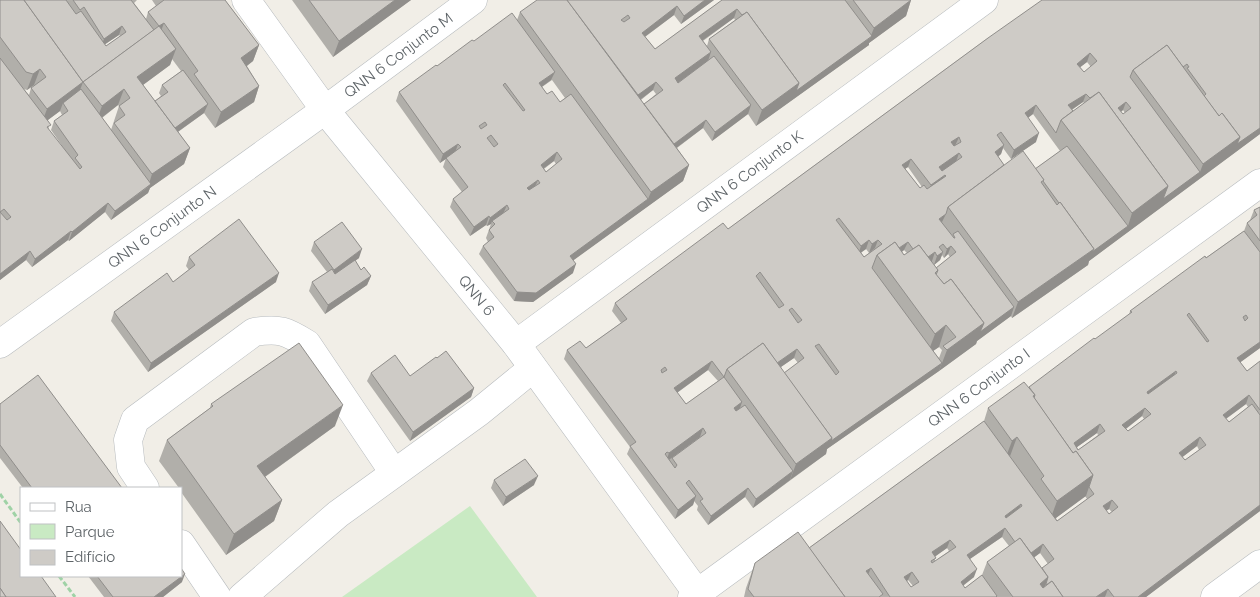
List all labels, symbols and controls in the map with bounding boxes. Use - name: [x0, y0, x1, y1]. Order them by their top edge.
- street label: QNN 6 Conjunto M: [341, 9, 456, 102]
- street label: QNN 6 Conjunto K: [693, 127, 807, 217]
- street label: QNN 6 Conjunto N: [105, 182, 220, 272]
- street label: QNN 6: [455, 272, 498, 320]
- street label: QNN 6 Conjunto I: [924, 345, 1033, 431]
- legend: [20, 487, 182, 577]
- text: Rua: [65, 498, 92, 516]
- text: Parque: [65, 523, 115, 541]
- text: Edifício: [65, 548, 115, 566]

